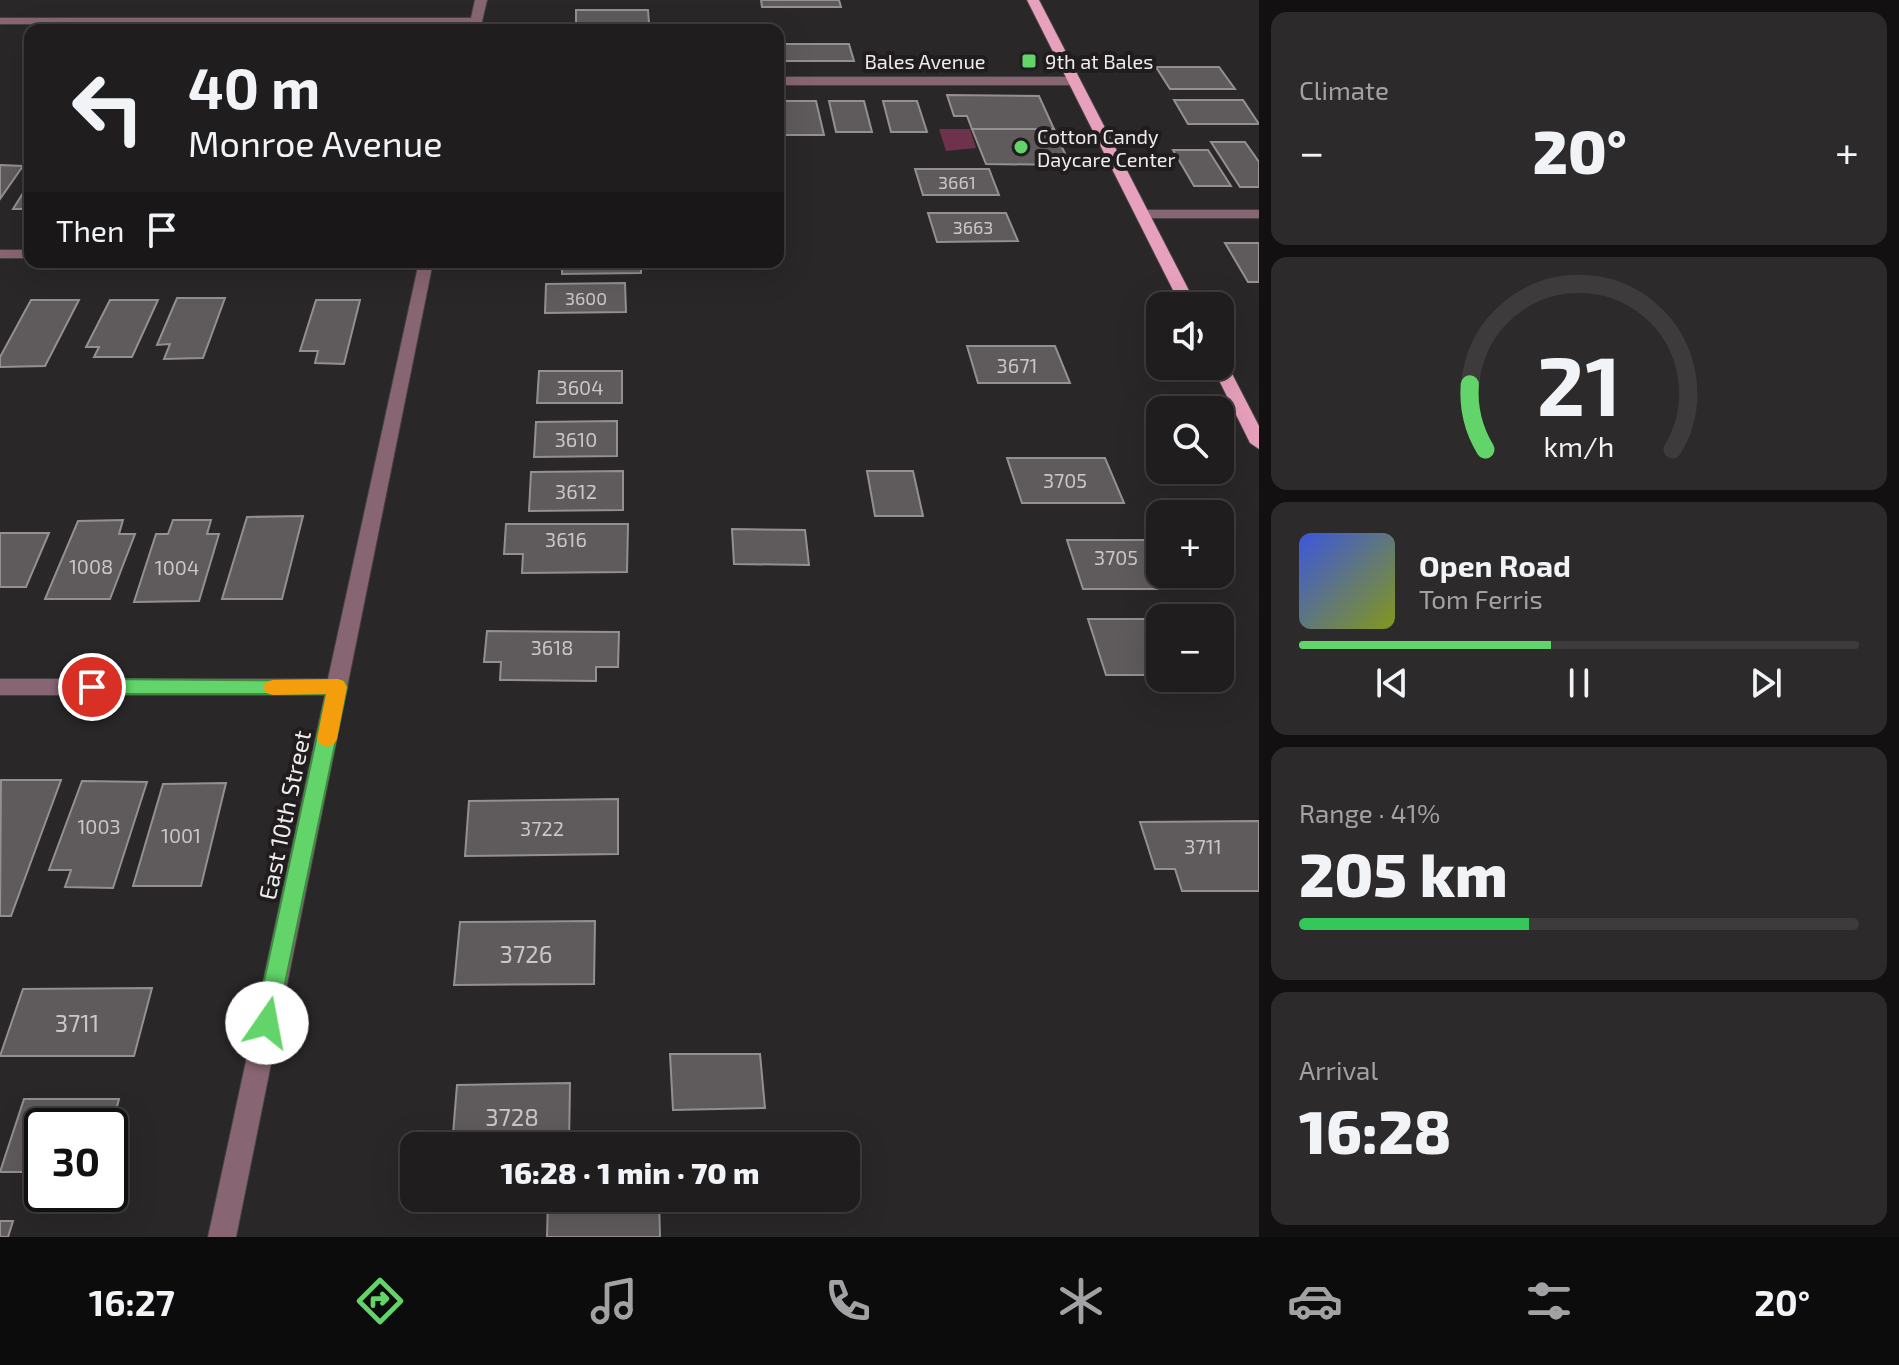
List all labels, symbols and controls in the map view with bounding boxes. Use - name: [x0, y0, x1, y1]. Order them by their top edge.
- street label: Bales Avenue: [864, 49, 986, 73]
- place label: 9th at Bales: [1045, 49, 1153, 73]
- marker: 9th at Bales: [1020, 52, 1038, 70]
- text: 40 m: [188, 53, 320, 120]
- icon: left: [56, 56, 160, 160]
- text: Climate: [1299, 74, 1389, 105]
- text: 20°: [1533, 114, 1627, 186]
- text: Monroe Avenue: [188, 121, 442, 164]
- place label: Cotton Candy Daycare Center: [1037, 124, 1176, 171]
- text: −: [1299, 124, 1325, 177]
- text: +: [1835, 124, 1859, 177]
- marker: Cotton Candy Daycare Center: [1012, 138, 1030, 156]
- house number: 3661: [938, 171, 976, 193]
- icon: arrive: [140, 208, 184, 252]
- text: Then: [56, 212, 124, 248]
- house number: 3663: [953, 216, 993, 238]
- house number: 3600: [565, 287, 607, 309]
- map controls: [1146, 292, 1234, 692]
- button: sound: [1146, 292, 1234, 380]
- text: 21: [1537, 332, 1621, 432]
- house number: 3671: [997, 353, 1037, 377]
- house number: 3604: [557, 375, 603, 399]
- button: search: [1146, 396, 1234, 484]
- house number: 3610: [555, 427, 597, 451]
- text: km/h: [1544, 428, 1614, 463]
- house number: 3705: [1043, 468, 1087, 492]
- house number: 3612: [555, 479, 597, 503]
- button: +: [1146, 500, 1234, 588]
- house number: 3616: [545, 527, 587, 551]
- house number: 3705: [1094, 545, 1138, 569]
- text: Open Road: [1419, 547, 1571, 583]
- house number: 1008: [69, 554, 113, 578]
- house number: 1004: [155, 555, 199, 579]
- text: Tom Ferris: [1419, 583, 1543, 614]
- button: −: [1146, 604, 1234, 692]
- house number: 3618: [531, 635, 573, 659]
- pin: [58, 653, 126, 721]
- icon: previous: [1370, 661, 1414, 705]
- icon: pause: [1557, 661, 1601, 705]
- icon: next: [1744, 661, 1788, 705]
- icon: arrive: [70, 665, 114, 709]
- street label: East 10th Street: [252, 728, 316, 902]
- text: Range · 41%: [1299, 797, 1440, 828]
- house number: 1003: [77, 814, 121, 838]
- house number: 3722: [520, 816, 564, 840]
- house number: 1001: [161, 823, 201, 847]
- house number: 3711: [1184, 834, 1222, 858]
- text: 205 km: [1299, 837, 1508, 909]
- house number: 3726: [500, 939, 552, 968]
- position arrow: [225, 981, 309, 1065]
- house number: 3711: [55, 1008, 99, 1037]
- text: Arrival: [1299, 1054, 1378, 1085]
- text: 16:28: [1299, 1094, 1452, 1166]
- house number: 3728: [485, 1102, 539, 1131]
- speed limit sign: 30: [24, 1108, 128, 1212]
- text: 16:28 · 1 min · 70 m: [500, 1154, 760, 1190]
- icon: directions: [352, 1273, 408, 1329]
- icon: music: [586, 1273, 642, 1329]
- icon: phone: [820, 1273, 876, 1329]
- icon: climate: [1053, 1273, 1109, 1329]
- icon: car: [1287, 1273, 1343, 1329]
- icon: filters: [1521, 1273, 1577, 1329]
- text: 16:27: [89, 1280, 175, 1323]
- text: 20°: [1754, 1280, 1810, 1323]

